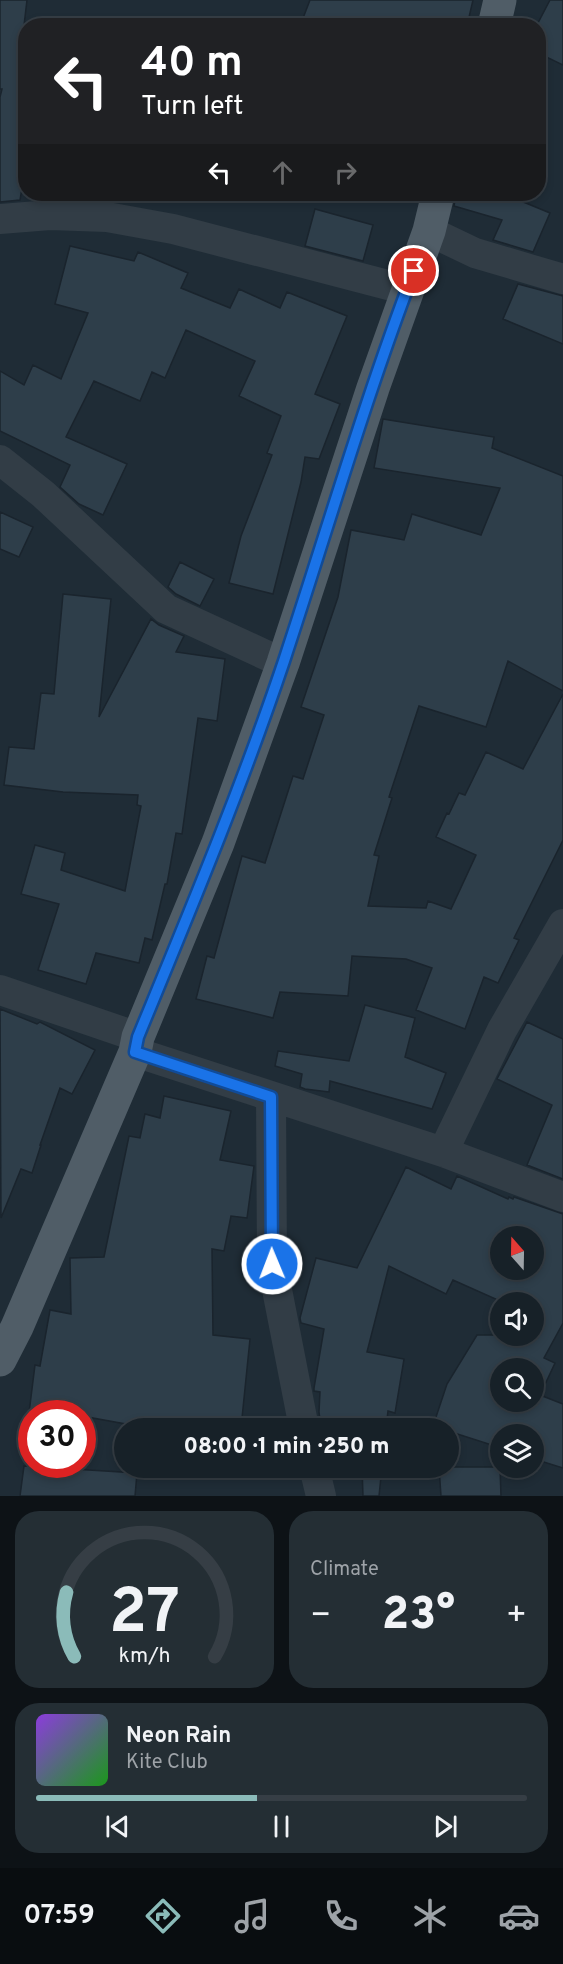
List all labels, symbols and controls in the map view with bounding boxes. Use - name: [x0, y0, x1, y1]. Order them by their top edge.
- text: 40 m: [141, 38, 243, 91]
- icon: left: [42, 42, 120, 120]
- text: Turn left: [141, 90, 243, 124]
- icon: left: [203, 156, 236, 189]
- icon: ahead: [266, 156, 299, 189]
- icon: right: [329, 156, 362, 189]
- pin: [388, 245, 439, 296]
- icon: arrive: [397, 254, 430, 287]
- north arrow: [490, 1226, 544, 1280]
- map controls: [490, 1226, 544, 1478]
- position arrow: [240, 1232, 304, 1296]
- button: sound: [490, 1292, 544, 1346]
- button: search: [490, 1358, 544, 1412]
- speed limit sign: 30: [18, 1400, 96, 1478]
- button: layers: [490, 1424, 544, 1478]
- text: 08:00 · 1 min · 250 m: [183, 1434, 390, 1461]
- text: Climate: [310, 1557, 379, 1583]
- text: 27: [109, 1576, 180, 1655]
- text: 23°: [382, 1588, 455, 1645]
- text: −: [310, 1596, 331, 1638]
- text: +: [506, 1596, 527, 1638]
- text: km/h: [118, 1643, 171, 1670]
- text: Neon Rain: [126, 1723, 231, 1750]
- text: Kite Club: [126, 1750, 208, 1776]
- icon: previous: [101, 1810, 134, 1843]
- icon: pause: [265, 1810, 298, 1843]
- icon: next: [429, 1810, 462, 1843]
- icon: directions: [142, 1895, 184, 1937]
- icon: music: [231, 1895, 273, 1937]
- icon: phone: [320, 1895, 362, 1937]
- icon: climate: [409, 1895, 451, 1937]
- icon: car: [498, 1895, 540, 1937]
- text: 07:59: [23, 1899, 95, 1933]

